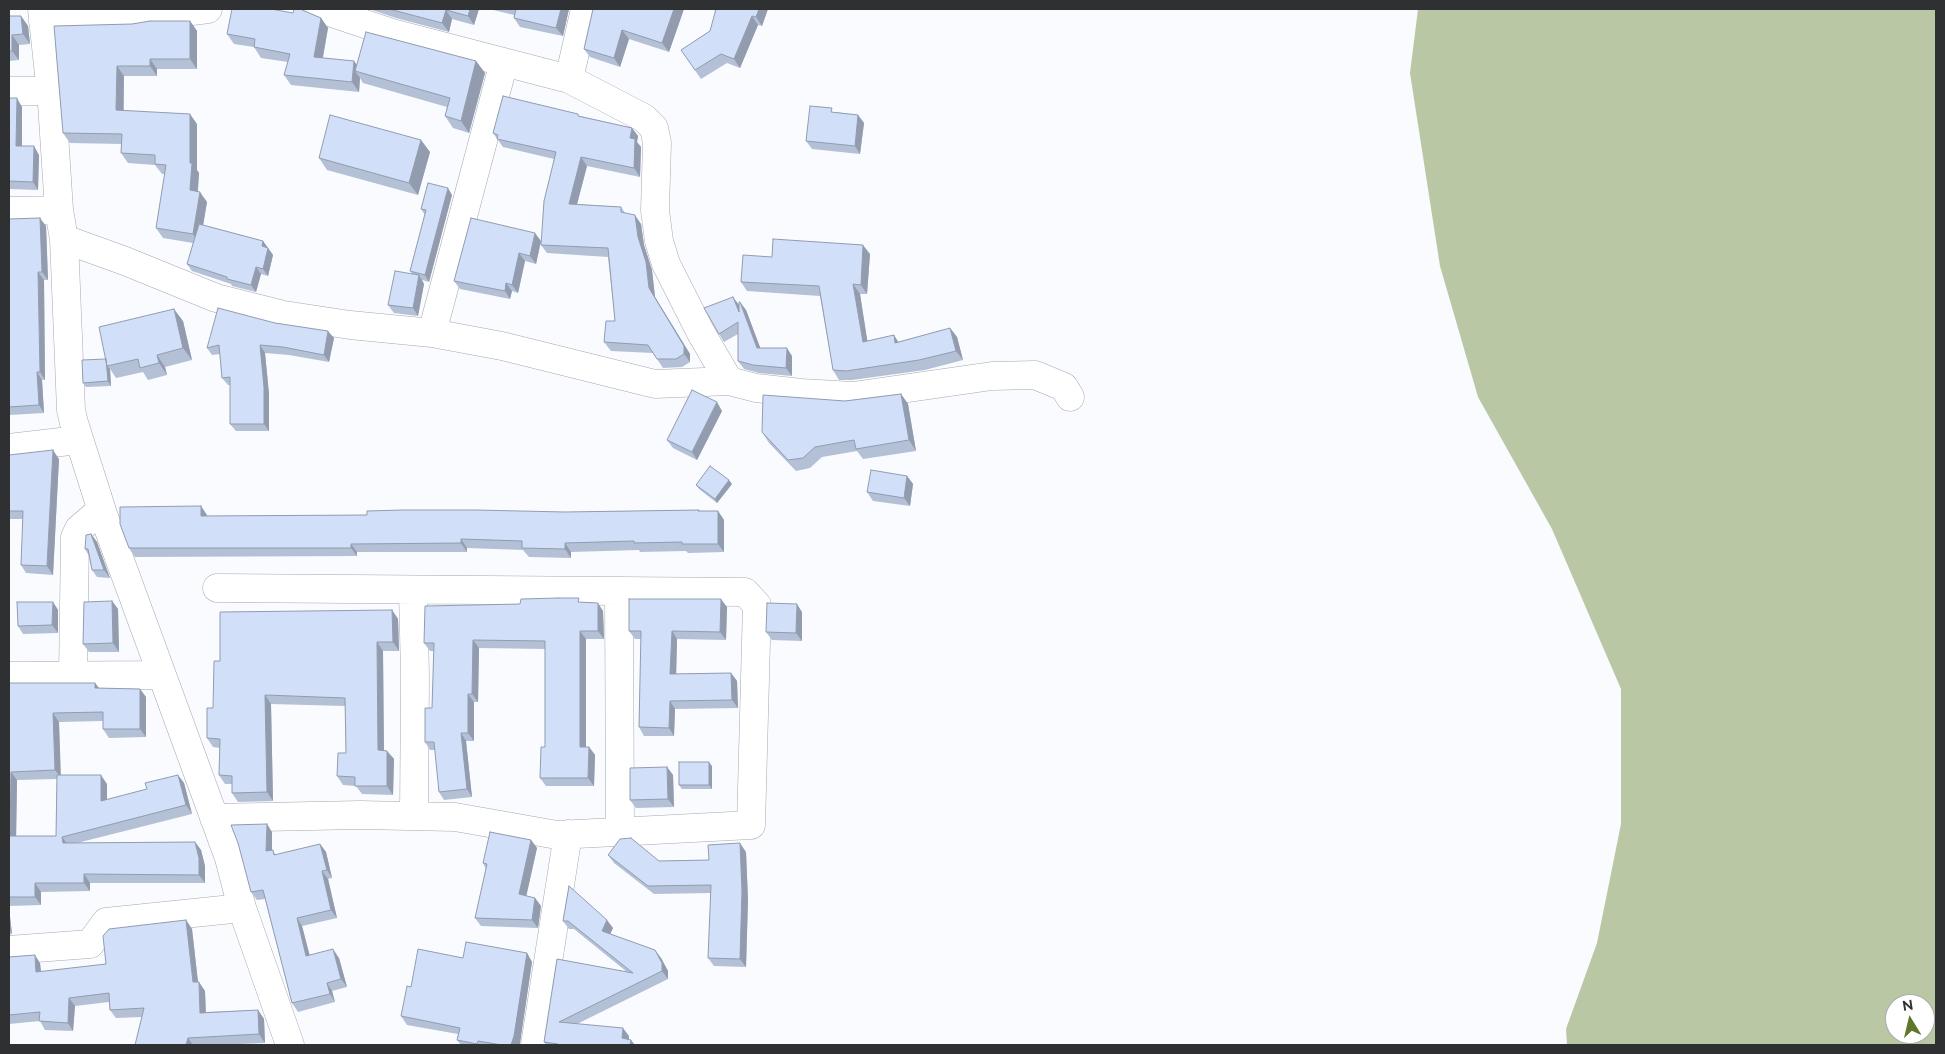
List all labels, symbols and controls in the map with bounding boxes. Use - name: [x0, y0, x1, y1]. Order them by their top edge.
- north arrow: [1885, 994, 1935, 1044]
- text: N: [1901, 996, 1914, 1014]

